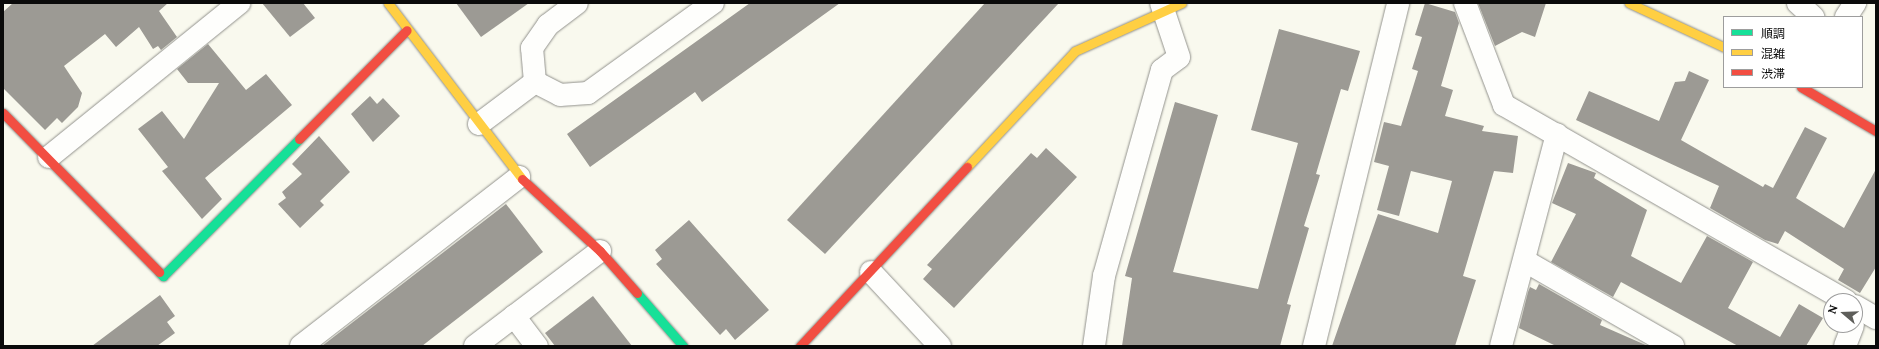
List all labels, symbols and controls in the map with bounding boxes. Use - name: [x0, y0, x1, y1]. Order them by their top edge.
- legend: [1723, 16, 1863, 88]
- text: 順調: [1761, 26, 1785, 41]
- text: 混雑: [1761, 46, 1785, 61]
- text: 渋滞: [1761, 66, 1785, 81]
- north arrow: [1823, 293, 1863, 333]
- text: N: [1825, 303, 1841, 316]

